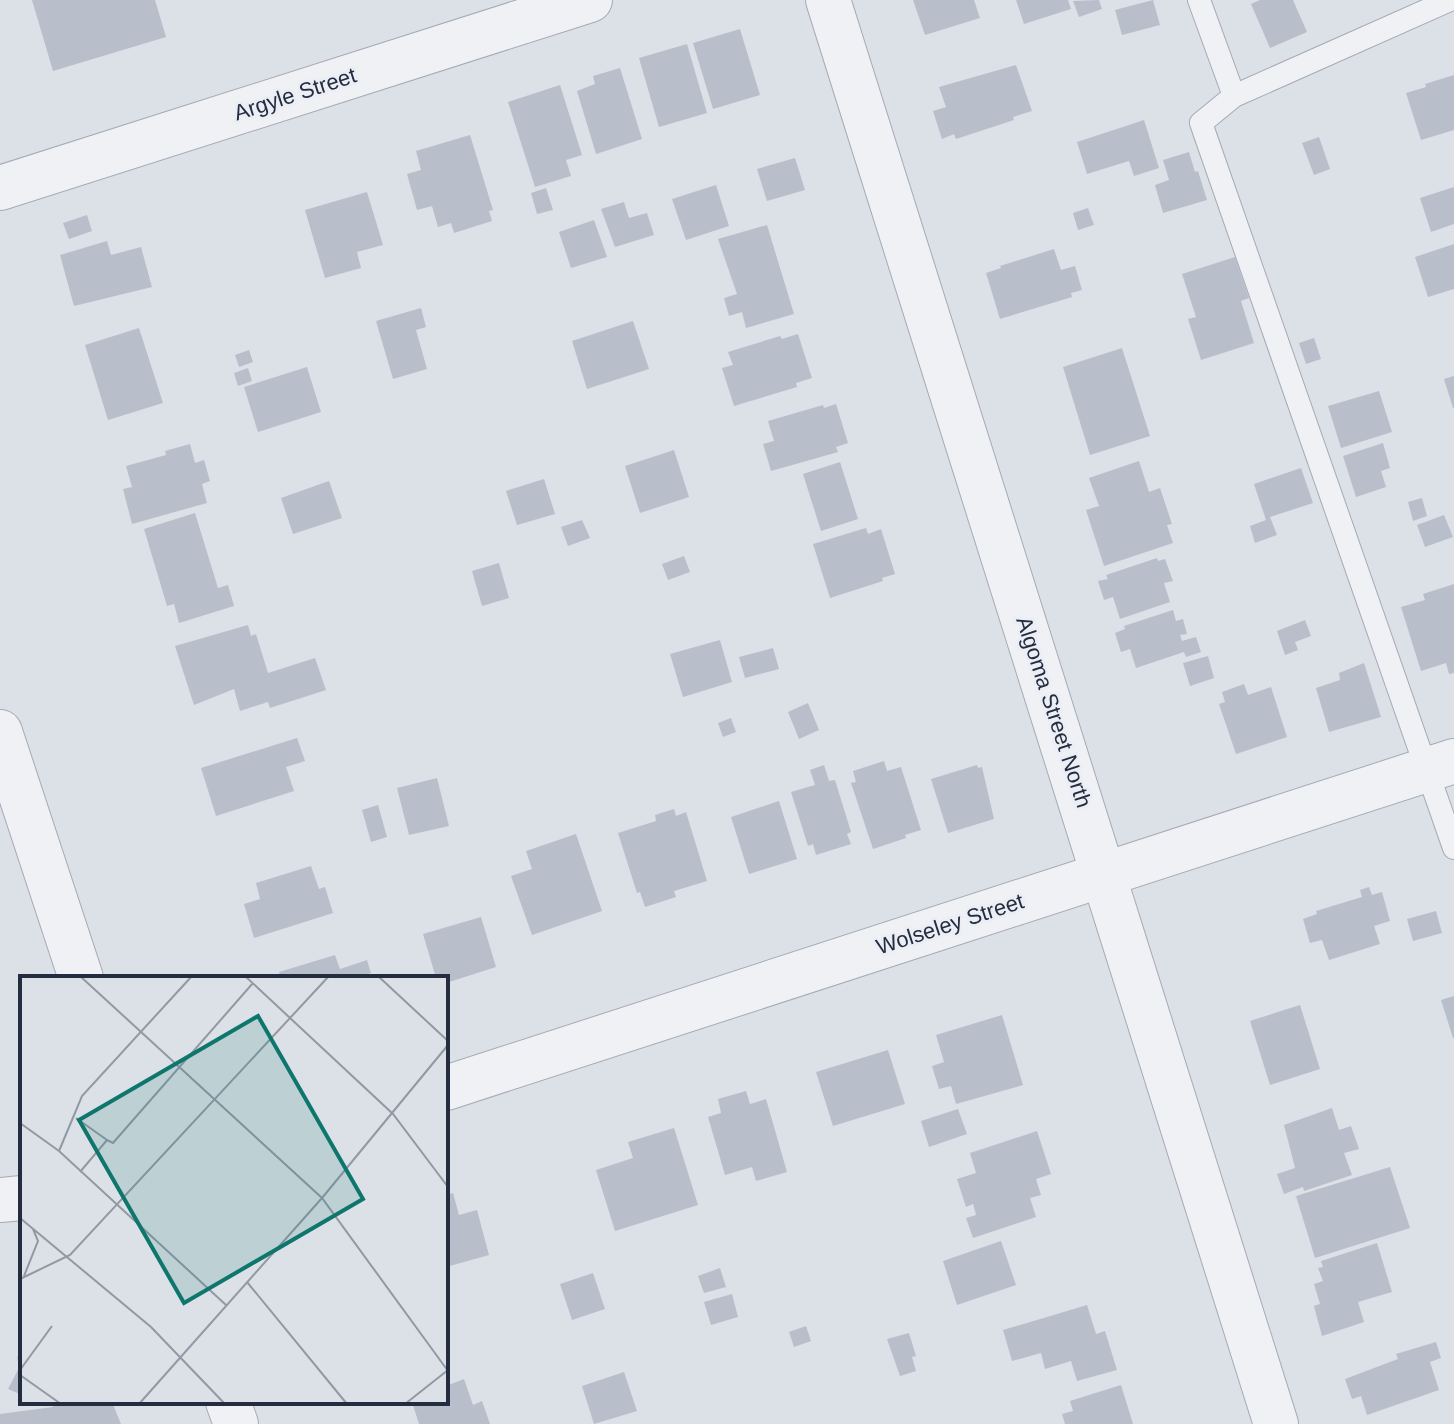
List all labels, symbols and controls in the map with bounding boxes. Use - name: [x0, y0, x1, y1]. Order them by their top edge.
- street label: Argyle Street: [231, 62, 359, 126]
- street label: Algoma Street North: [1011, 613, 1097, 811]
- street label: Wolseley Street: [873, 888, 1027, 960]
- inset map: [20, 976, 448, 1404]

